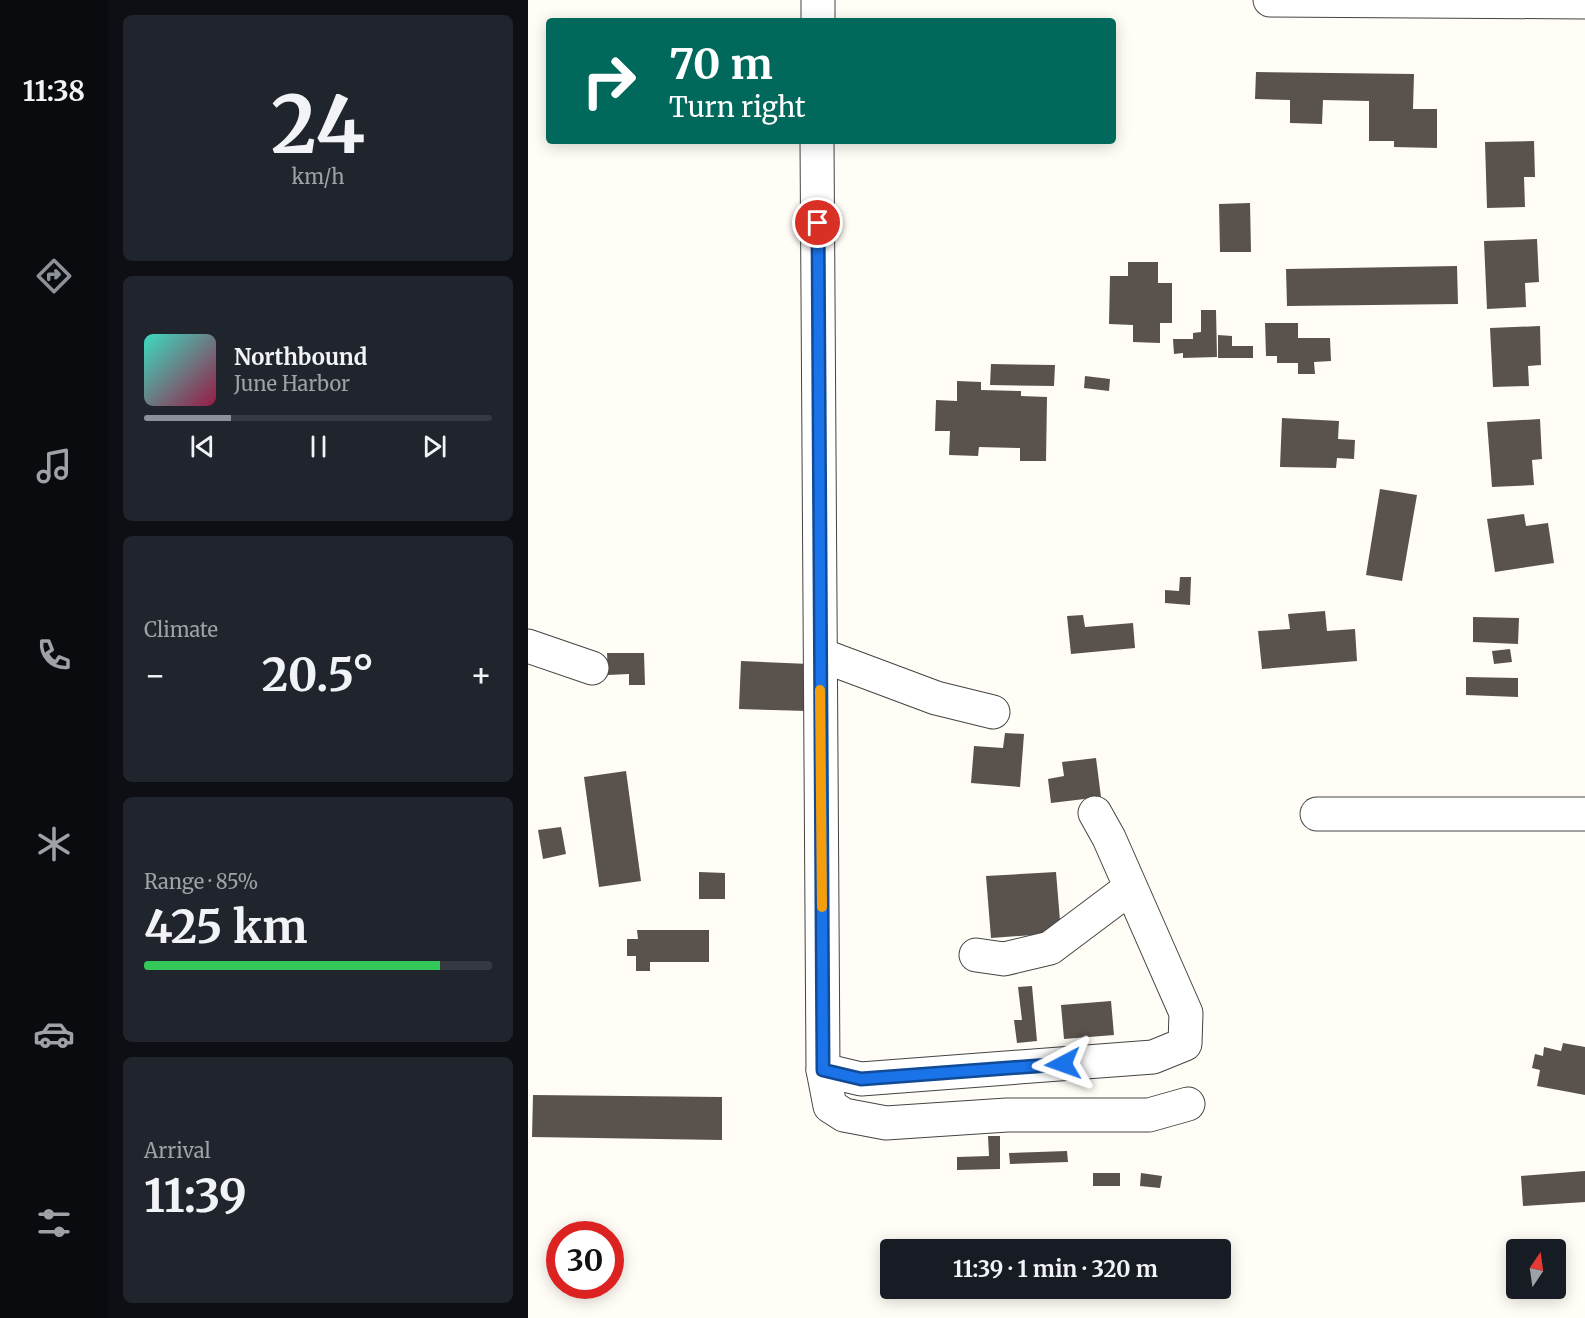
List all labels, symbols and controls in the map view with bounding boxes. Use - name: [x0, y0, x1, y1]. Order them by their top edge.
- text: 70 m: [669, 38, 773, 90]
- icon: right: [570, 42, 648, 120]
- text: 11:38: [23, 74, 85, 108]
- text: 24: [271, 76, 365, 174]
- text: Turn right: [669, 90, 806, 124]
- text: km/h: [292, 164, 344, 189]
- pin: [792, 197, 843, 248]
- icon: arrive: [801, 206, 834, 239]
- icon: directions: [33, 255, 75, 297]
- text: Northbound: [234, 343, 367, 371]
- text: June Harbor: [234, 371, 350, 396]
- icon: previous: [186, 430, 219, 463]
- icon: pause: [302, 430, 335, 463]
- icon: next: [418, 430, 451, 463]
- icon: music: [33, 445, 75, 487]
- text: Climate: [144, 617, 218, 642]
- icon: phone: [33, 634, 75, 676]
- text: 20.5°: [262, 647, 374, 703]
- text: −: [144, 655, 166, 696]
- text: +: [470, 655, 492, 696]
- icon: climate: [33, 823, 75, 865]
- text: Range · 85%: [144, 869, 258, 894]
- text: 425 km: [144, 899, 307, 955]
- icon: car: [33, 1013, 75, 1055]
- position arrow: [1031, 1032, 1095, 1096]
- text: Arrival: [144, 1138, 211, 1163]
- text: 11:39: [144, 1168, 247, 1224]
- icon: filters: [33, 1202, 75, 1244]
- speed limit sign: 30: [546, 1221, 624, 1299]
- north arrow: [1506, 1239, 1566, 1299]
- map controls: [1506, 1239, 1566, 1299]
- text: 11:39 · 1 min · 320 m: [953, 1255, 1158, 1283]

